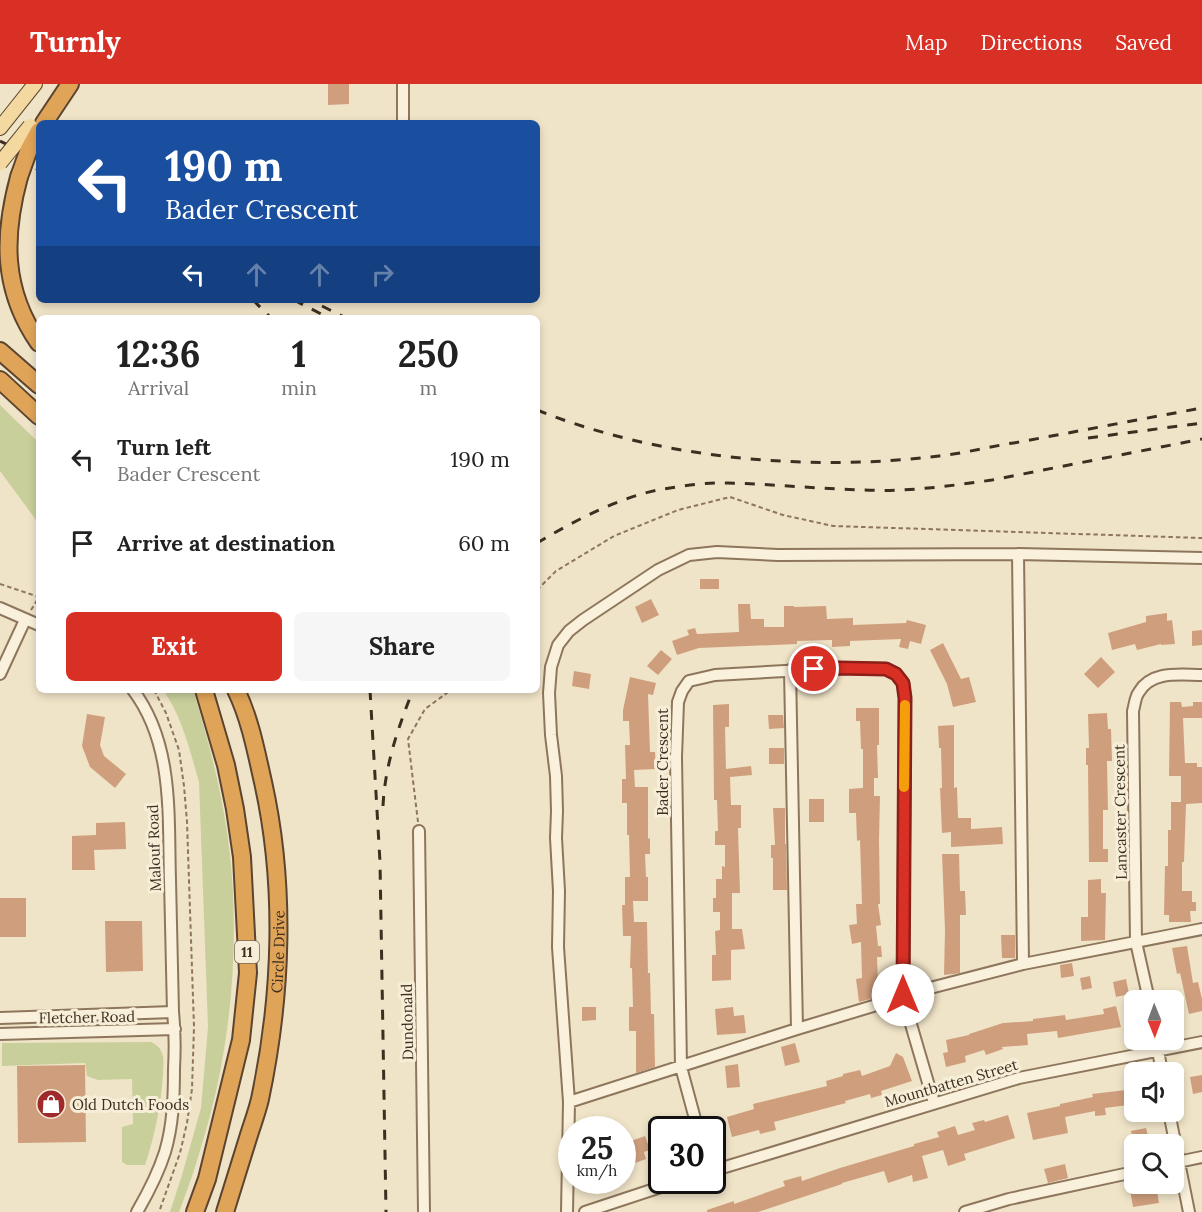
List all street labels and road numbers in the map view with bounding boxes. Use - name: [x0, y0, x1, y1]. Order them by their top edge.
- street label: Bader Crescent: [653, 708, 672, 816]
- street label: Lancaster Crescent: [1109, 744, 1131, 880]
- street label: Malouf Road: [143, 804, 165, 892]
- street label: Circle Drive: [266, 910, 288, 994]
- road number: 11: [235, 941, 259, 963]
- street label: Dundonald: [397, 983, 417, 1061]
- street label: Fletcher Road: [39, 1007, 135, 1027]
- street label: Mountbatten Street: [882, 1055, 1020, 1111]

